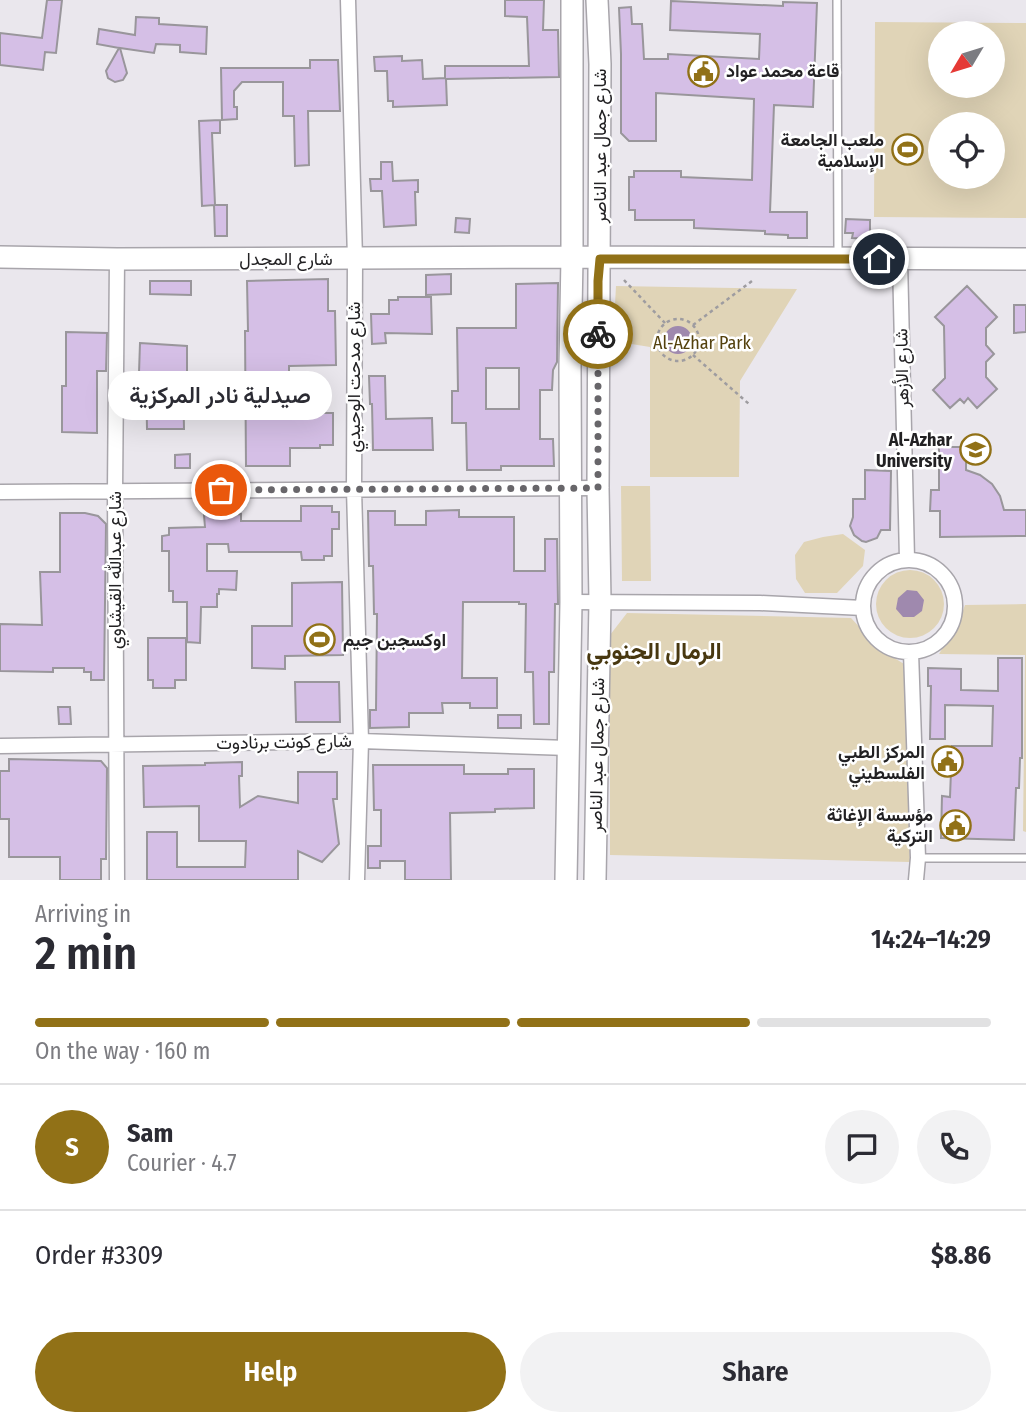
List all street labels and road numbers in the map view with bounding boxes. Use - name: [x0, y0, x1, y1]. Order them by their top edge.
- street label: شارع جمال عبد الناصر: [589, 69, 612, 224]
- street label: شارع المجدل: [239, 248, 333, 271]
- street label: شارع مدحت الوحيدي: [343, 302, 369, 452]
- street label: شارع الأزهر: [890, 328, 915, 409]
- street label: شارع عبدالله القيشاوي: [104, 491, 130, 649]
- street label: شارع جمال عبد الناصر: [585, 677, 610, 834]
- street label: شارع كونت برنادوت: [216, 730, 352, 755]

